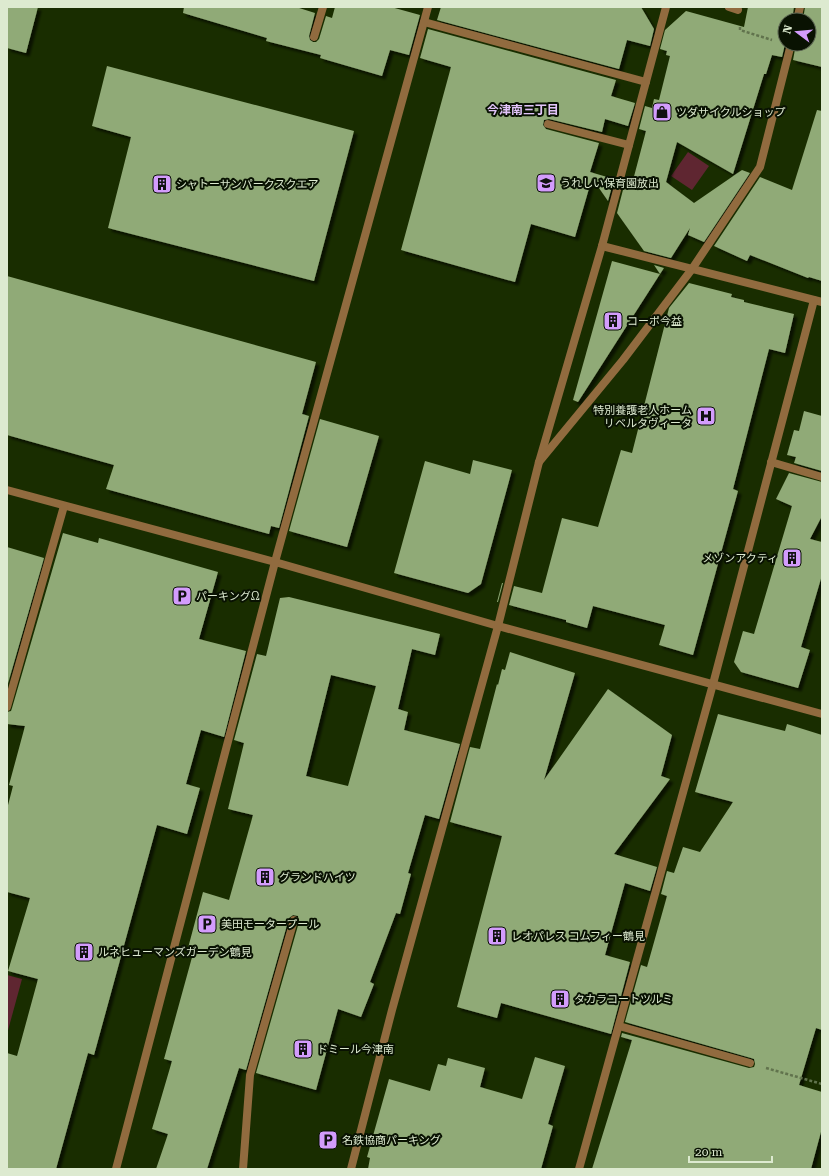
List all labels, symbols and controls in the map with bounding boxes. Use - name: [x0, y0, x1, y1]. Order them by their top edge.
- north arrow: [777, 12, 817, 52]
- text: N: [780, 23, 795, 35]
- shop icon: ツダサイクルショップ: [651, 101, 673, 123]
- district label: 今津南三丁目: [487, 103, 559, 117]
- place label: ツダサイクルショップ: [676, 106, 785, 119]
- school or university icon: うれしい保育園放出: [535, 172, 557, 194]
- building icon: シャトーサンパークスクエア: [151, 173, 173, 195]
- place label: うれしい保育園放出: [560, 177, 659, 190]
- place label: シャトーサンパークスクエア: [176, 178, 318, 191]
- building icon: コーポ今益: [602, 310, 624, 332]
- place label: コーポ今益: [627, 315, 682, 328]
- place label: 特別養護老人ホーム リベルタヴィータ: [593, 404, 692, 430]
- hospital icon: 特別養護老人ホーム リベルタヴィータ: [695, 405, 717, 427]
- building icon: メゾンアクティ: [781, 547, 803, 569]
- place label: メゾンアクティ: [702, 552, 778, 565]
- parking icon: パーキングΩ: [171, 585, 193, 607]
- place label: パーキングΩ: [196, 590, 260, 603]
- building icon: グランドハイツ: [254, 866, 276, 888]
- place label: グランドハイツ: [279, 871, 356, 884]
- parking icon: 美田モータープール: [196, 913, 218, 935]
- place label: 美田モータープール: [221, 918, 319, 931]
- building icon: レオパレス コムフィー鶴見: [486, 925, 508, 947]
- place label: レオパレス コムフィー鶴見: [511, 930, 645, 943]
- building icon: ルネヒューマンズガーデン鶴見: [73, 941, 95, 963]
- place label: ルネヒューマンズガーデン鶴見: [98, 946, 252, 959]
- building icon: タカラコートツルミ: [549, 988, 571, 1010]
- place label: タカラコートツルミ: [574, 993, 673, 1006]
- building icon: ドミール今津南: [292, 1038, 314, 1060]
- place label: ドミール今津南: [317, 1043, 394, 1056]
- parking icon: 名鉄協商パーキング: [317, 1129, 339, 1151]
- place label: 名鉄協商パーキング: [342, 1134, 441, 1147]
- scale bar: [689, 1138, 772, 1164]
- text: 20 m: [695, 1145, 722, 1159]

